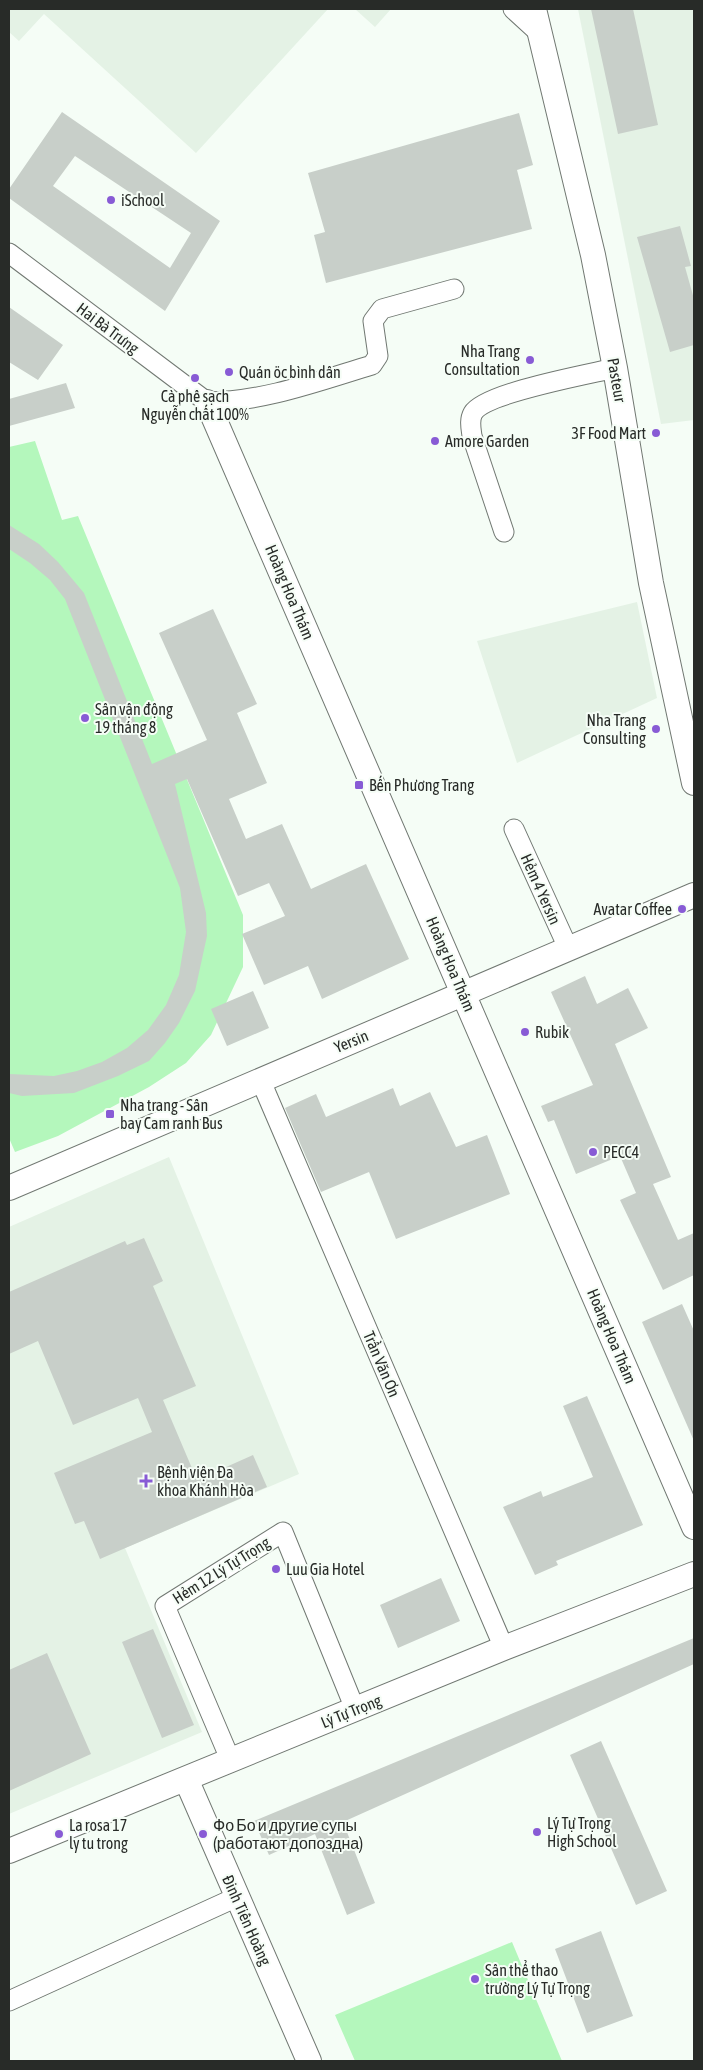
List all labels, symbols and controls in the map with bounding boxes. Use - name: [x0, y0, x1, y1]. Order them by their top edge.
- place label: iSchool: [121, 191, 165, 209]
- marker: iSchool: [105, 194, 117, 206]
- street label: Hai Bà Trưng: [73, 299, 143, 358]
- place label: Nha Trang Consultation: [444, 342, 520, 378]
- marker: Nha Trang Consultation: [524, 354, 536, 366]
- street label: Pasteur: [604, 356, 630, 404]
- place label: Quán öc bình dân: [239, 363, 341, 381]
- marker: Quán öc bình dân: [223, 366, 235, 378]
- marker: Cà phê sạch Nguyễn chất 100%: [189, 372, 201, 384]
- place label: Cà phê sạch Nguyễn chất 100%: [141, 387, 249, 424]
- place label: 3F Food Mart: [572, 424, 646, 442]
- marker: 3F Food Mart: [650, 427, 662, 439]
- place label: Amore Garden: [445, 432, 529, 450]
- marker: Amore Garden: [429, 435, 441, 447]
- street label: Hoàng Hoa Thám: [261, 542, 318, 642]
- place label: Sân vận động 19 tháng 8: [95, 700, 173, 737]
- place label: Nha Trang Consulting: [583, 711, 646, 748]
- marker: Sân vận động 19 tháng 8: [79, 712, 91, 724]
- marker: Nha Trang Consulting: [650, 723, 662, 735]
- place label: Bến Phương Trang: [369, 775, 474, 795]
- marker: Bến Phương Trang: [353, 779, 365, 791]
- street label: Hẻm 4 Yersin: [517, 851, 565, 927]
- place label: Avatar Coffee: [593, 900, 672, 918]
- marker: Avatar Coffee: [676, 903, 688, 915]
- street label: Hoàng Hoa Thám: [422, 914, 479, 1014]
- place label: Rubik: [535, 1023, 569, 1041]
- street label: Yersin: [331, 1026, 371, 1056]
- marker: Rubik: [519, 1026, 531, 1038]
- place label: Nha trang - Sân bay Cam ranh Bus: [120, 1096, 223, 1133]
- marker: Nha trang - Sân bay Cam ranh Bus: [104, 1108, 116, 1120]
- place label: PECC4: [603, 1143, 639, 1161]
- marker: PECC4: [587, 1146, 599, 1158]
- street label: Hoàng Hoa Thám: [583, 1286, 640, 1386]
- street label: Trần Văn Ơn: [360, 1328, 405, 1400]
- place label: Bệnh viện Đa khoa Khánh Hòa: [157, 1463, 254, 1499]
- marker: Bệnh viện Đa khoa Khánh Hòa: [139, 1474, 153, 1488]
- street label: Hẻm 12 Lý Tự Trọng: [169, 1533, 274, 1608]
- place label: Luu Gia Hotel: [286, 1560, 365, 1578]
- marker: Luu Gia Hotel: [270, 1563, 282, 1575]
- street label: Lý Tự Trọng: [318, 1691, 384, 1732]
- place label: Lý Tự Trọng High School: [547, 1814, 617, 1851]
- place label: La rosa 17 ly tu trong: [69, 1816, 128, 1853]
- place label: Фо Бо и другие супы (работают допоздна): [213, 1816, 363, 1853]
- marker: Lý Tự Trọng High School: [531, 1826, 543, 1838]
- marker: La rosa 17 ly tu trong: [53, 1828, 65, 1840]
- marker: Фо Бо и другие супы (работают допоздна): [197, 1828, 209, 1840]
- street label: Đinh Tiên Hoàng: [218, 1872, 275, 1968]
- place label: Sân thể thao trường Lý Tự Trọng: [485, 1960, 590, 1998]
- marker: Sân thể thao trường Lý Tự Trọng: [469, 1973, 481, 1985]

